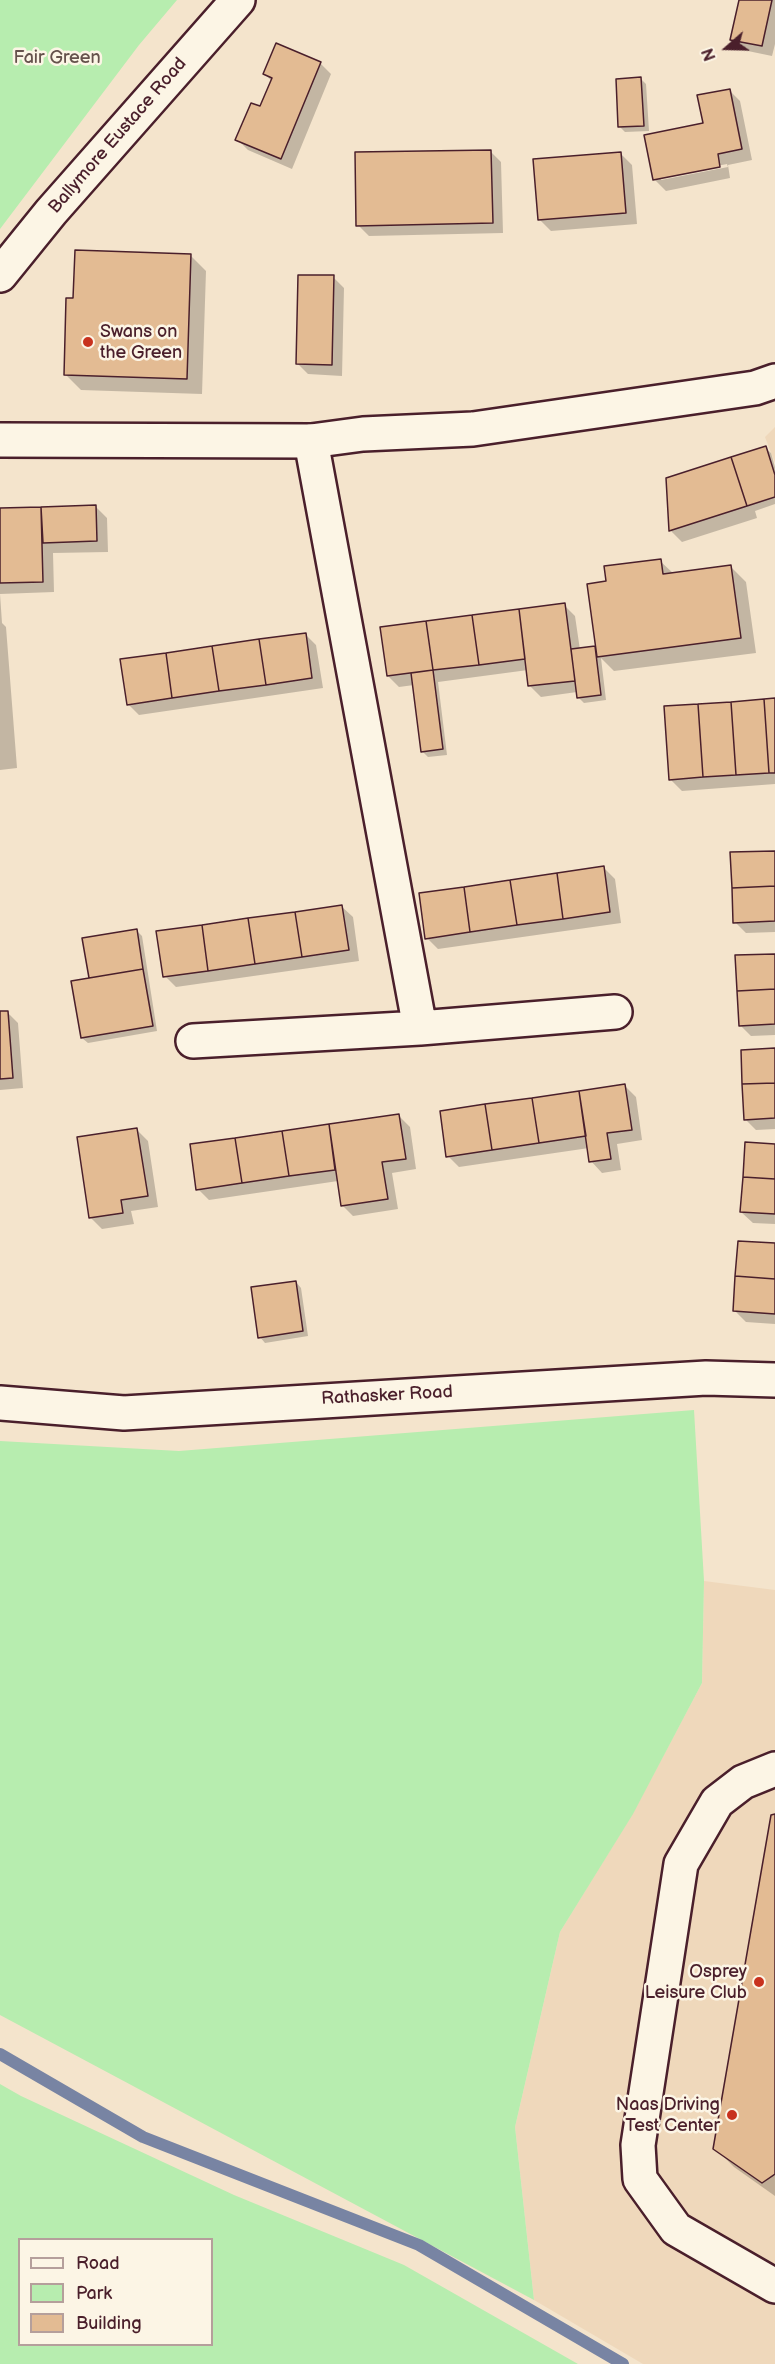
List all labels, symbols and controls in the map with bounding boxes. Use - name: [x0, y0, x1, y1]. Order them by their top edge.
- north arrow: [697, 18, 757, 78]
- text: N: [699, 45, 721, 63]
- park label: Fair Green: [13, 47, 101, 69]
- street label: Ballymore Eustace Road: [44, 54, 192, 218]
- place label: Swans on the Green: [100, 321, 182, 364]
- marker: Swans on the Green: [81, 335, 95, 349]
- street label: Rathasker Road: [321, 1382, 453, 1410]
- place label: Osprey Leisure Club: [645, 1961, 747, 2004]
- marker: Osprey Leisure Club: [752, 1975, 766, 1989]
- place label: Naas Driving Test Center: [616, 2094, 720, 2136]
- marker: Naas Driving Test Center: [725, 2108, 739, 2122]
- legend: [18, 2238, 213, 2346]
- text: Road: [76, 2253, 120, 2274]
- text: Park: [76, 2283, 112, 2304]
- text: Building: [76, 2313, 142, 2334]

